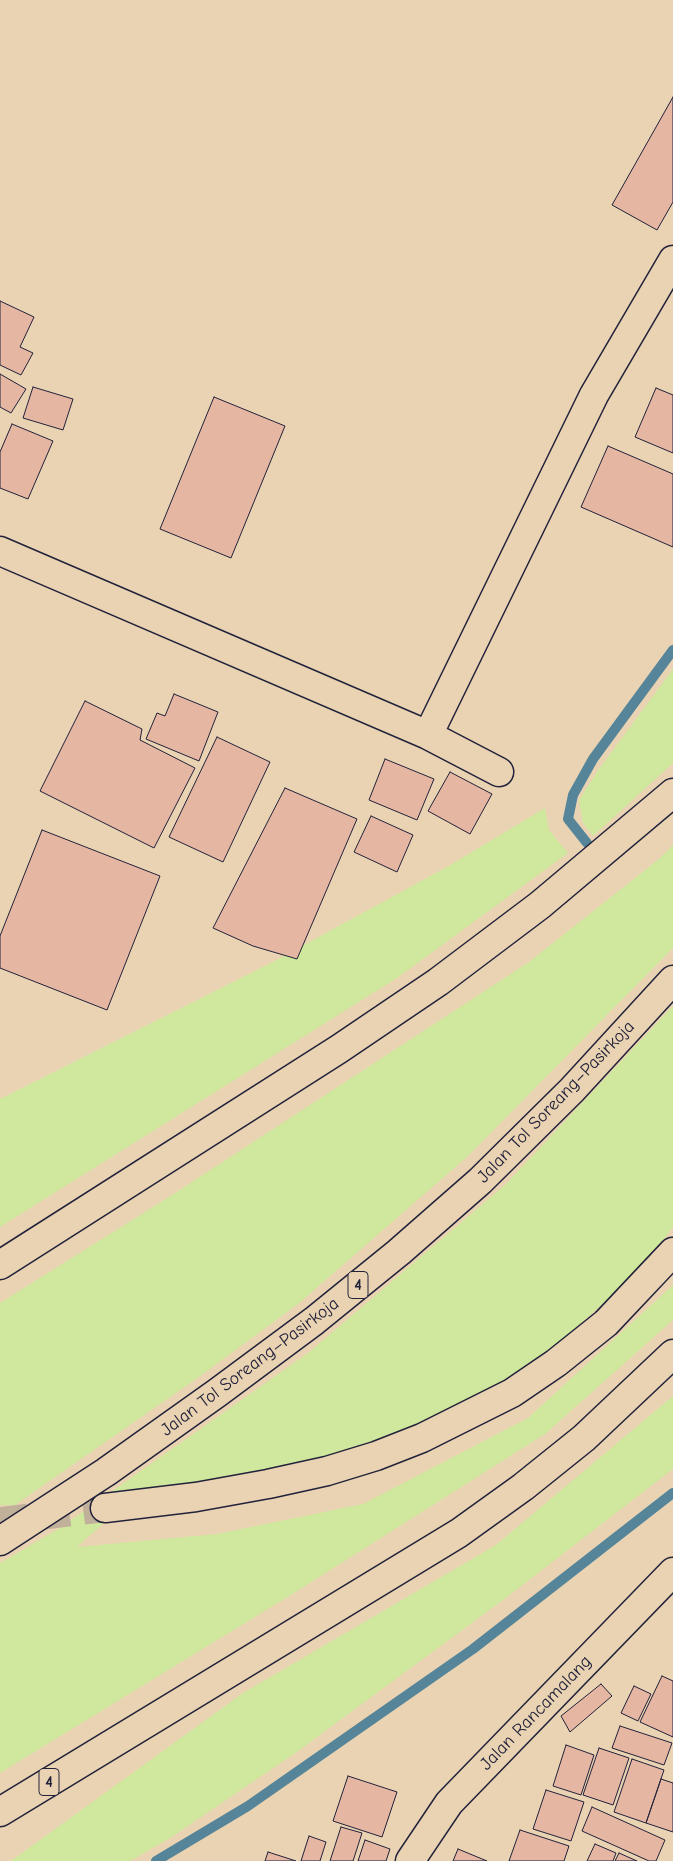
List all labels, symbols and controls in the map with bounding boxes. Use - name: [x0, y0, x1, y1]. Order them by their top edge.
- street label: Jalan Tol Soreang–Pasirkoja: [473, 1016, 639, 1188]
- road number: 4: [348, 1272, 368, 1298]
- street label: Jalan Tol Soreang–Pasirkoja: [157, 1293, 343, 1441]
- street label: Jalan Rancamalang: [476, 1651, 596, 1775]
- road number: 4: [39, 1768, 59, 1795]

